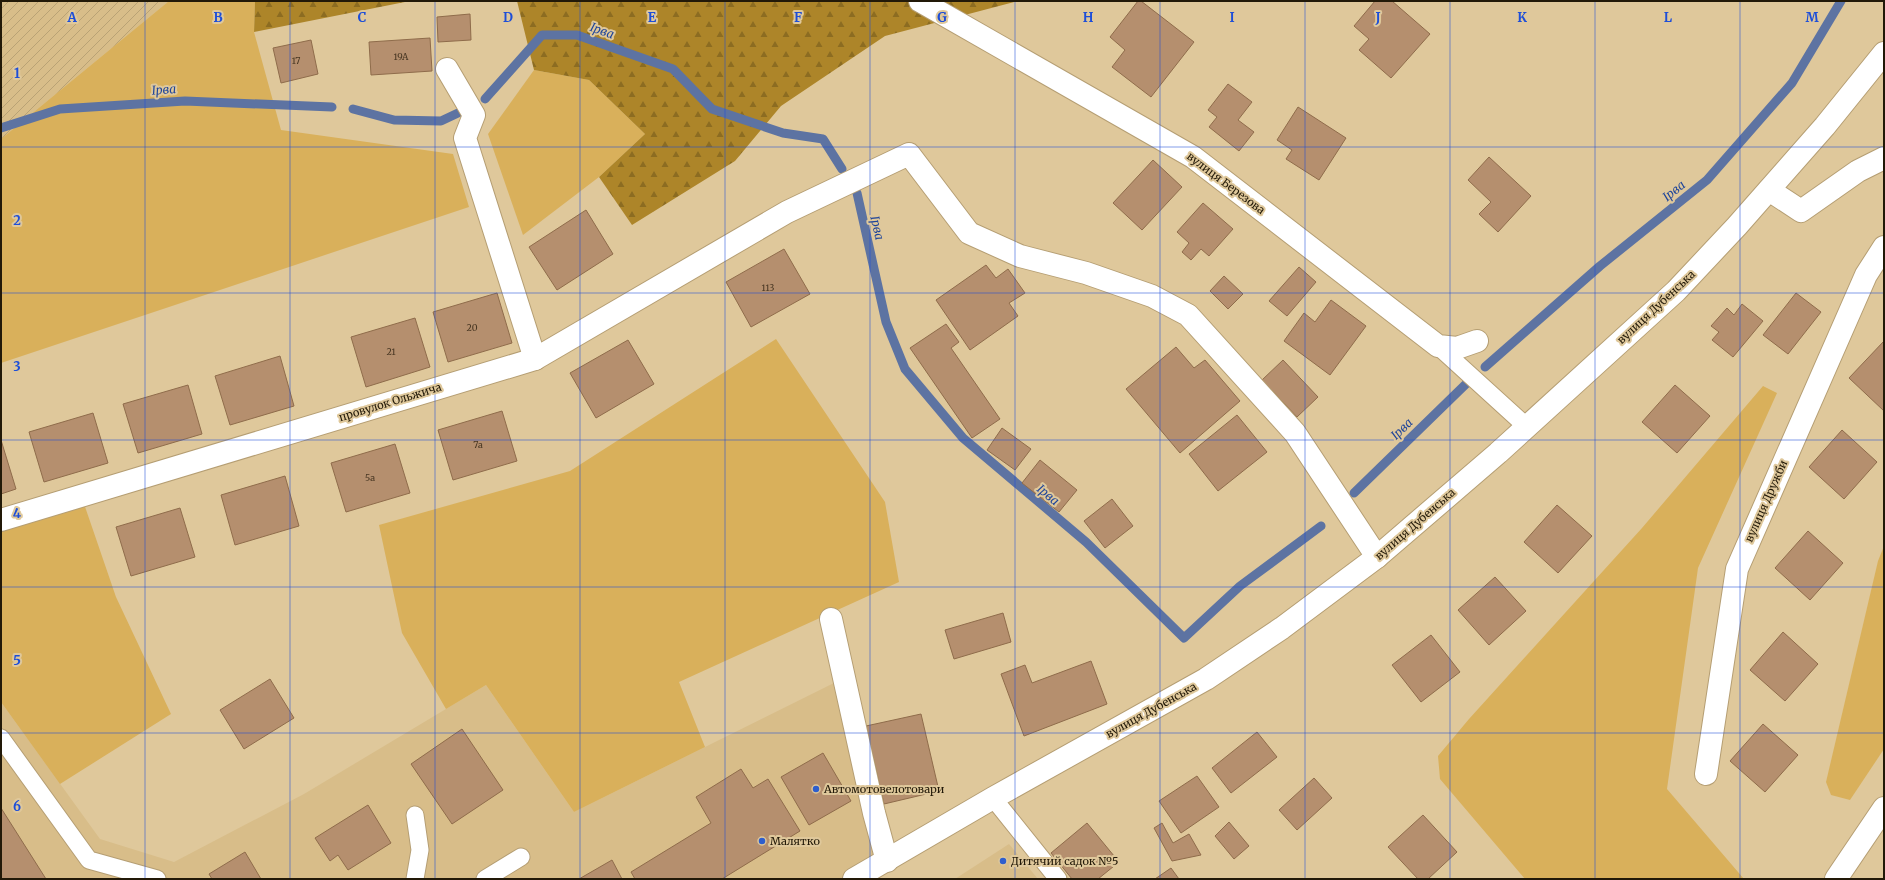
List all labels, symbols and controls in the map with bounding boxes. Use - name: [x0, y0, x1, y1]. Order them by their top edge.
- text: A: [66, 9, 77, 26]
- text: B: [213, 9, 223, 26]
- text: C: [358, 9, 367, 26]
- text: D: [503, 9, 513, 26]
- text: E: [648, 9, 657, 26]
- text: F: [794, 9, 802, 26]
- text: G: [937, 9, 947, 26]
- text: H: [1083, 9, 1094, 26]
- text: I: [1229, 9, 1235, 26]
- text: J: [1374, 9, 1381, 26]
- text: K: [1517, 9, 1527, 26]
- text: L: [1664, 9, 1673, 26]
- text: M: [1805, 9, 1819, 26]
- water label: Ірва: [588, 19, 616, 42]
- house number: 19А: [394, 51, 409, 62]
- house number: 17: [292, 55, 300, 66]
- text: 1: [14, 65, 20, 82]
- water label: Ірва: [151, 81, 177, 98]
- street label: вулиця Березова: [1184, 149, 1268, 217]
- water label: Ірва: [1659, 177, 1688, 204]
- text: 2: [13, 212, 21, 229]
- water label: Ірва: [867, 214, 888, 242]
- street label: вулиця Дубенська: [1614, 267, 1698, 347]
- house number: 113: [762, 282, 774, 293]
- house number: 20: [467, 322, 478, 333]
- house number: 21: [386, 346, 396, 357]
- text: 3: [13, 358, 21, 375]
- street label: провулок Ольжича: [337, 380, 443, 424]
- water label: Ірва: [1388, 415, 1416, 443]
- house number: 7а: [473, 439, 483, 450]
- street label: вулиця Дружби: [1742, 458, 1790, 544]
- house number: 5а: [365, 472, 375, 483]
- water label: Ірва: [1034, 481, 1063, 508]
- street label: вулиця Дубенська: [1372, 485, 1458, 563]
- text: 4: [13, 505, 22, 522]
- text: 5: [13, 652, 21, 669]
- street label: вулиця Дубенська: [1103, 679, 1199, 741]
- place label: Автомотовелотовари: [823, 782, 945, 796]
- marker: Автомотовелотовари: [811, 784, 821, 794]
- text: 6: [13, 798, 21, 815]
- place label: Малятко: [770, 834, 820, 848]
- marker: Малятко: [757, 836, 767, 846]
- place label: Дитячий садок №5: [1011, 854, 1119, 868]
- marker: Дитячий садок №5: [998, 856, 1008, 866]

